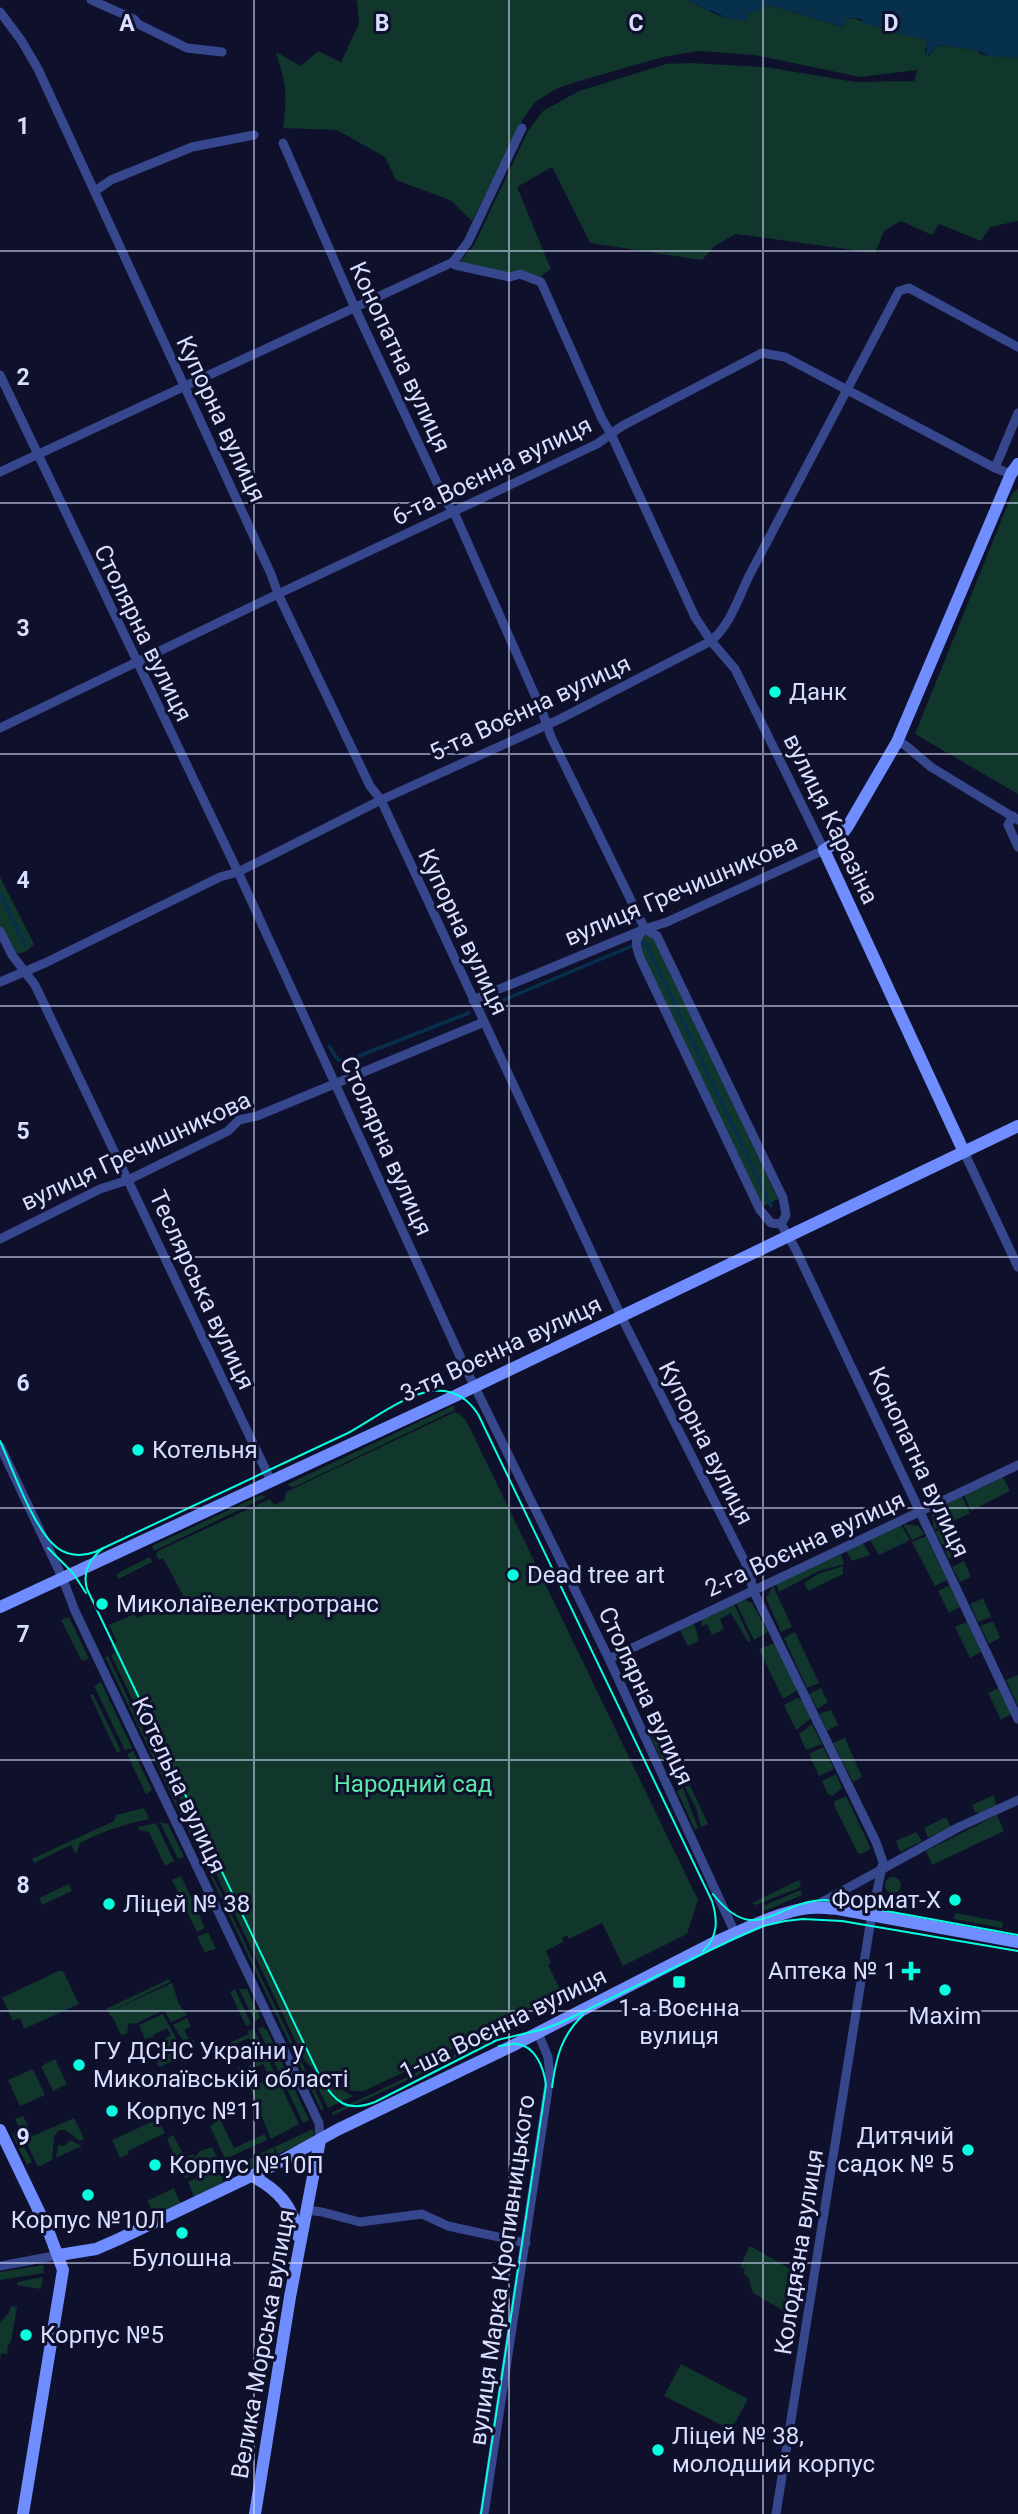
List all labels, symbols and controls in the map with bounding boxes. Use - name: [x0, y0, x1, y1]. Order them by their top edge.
- text: A: [119, 10, 135, 37]
- text: B: [375, 10, 389, 37]
- text: C: [628, 10, 644, 37]
- text: D: [884, 10, 898, 37]
- text: 1: [16, 113, 30, 140]
- street label: Конопатна вулиця: [344, 257, 456, 457]
- street label: Купорна вулиця: [170, 332, 272, 506]
- text: 2: [16, 364, 30, 391]
- street label: 6-та Воєнна вулиця: [388, 411, 596, 531]
- street label: Столярна вулиця: [88, 540, 198, 726]
- text: 3: [16, 615, 30, 642]
- street label: 5-та Воєнна вулиця: [425, 649, 635, 767]
- place label: Данк: [789, 678, 847, 706]
- marker: Данк: [767, 684, 783, 700]
- street label: вулиця Каразіна: [778, 729, 884, 909]
- street label: вулиця Гречишникова: [560, 828, 802, 952]
- street label: Купорна вулиця: [412, 845, 514, 1019]
- text: 4: [16, 867, 30, 894]
- street label: Столярна вулиця: [334, 1052, 438, 1240]
- street label: вулиця Гречишникова: [17, 1085, 255, 1217]
- text: 5: [16, 1118, 30, 1145]
- street label: Теслярська вулиця: [144, 1186, 260, 1394]
- street label: 3-тя Воєнна вулиця: [396, 1290, 606, 1408]
- street label: Купорна вулиця: [653, 1356, 759, 1530]
- street label: Конопатна вулиця: [863, 1362, 975, 1562]
- text: 6: [16, 1370, 30, 1397]
- place label: Котельня: [152, 1436, 258, 1464]
- marker: Котельня: [130, 1442, 146, 1458]
- street label: 2-га Воєнна вулиця: [701, 1485, 909, 1603]
- place label: Dead tree art: [527, 1561, 665, 1589]
- marker: Dead tree art: [505, 1567, 521, 1583]
- place label: Миколаївелектротранс: [116, 1590, 379, 1618]
- marker: Миколаївелектротранс: [94, 1596, 110, 1612]
- street label: Столярна вулиця: [592, 1602, 700, 1790]
- text: 7: [16, 1621, 30, 1648]
- street label: Котельна вулиця: [126, 1692, 232, 1878]
- park label: Народний сад: [334, 1770, 492, 1798]
- text: 8: [16, 1872, 30, 1899]
- place label: Формат-X: [831, 1886, 941, 1914]
- place label: Ліцей № 38: [123, 1890, 250, 1918]
- marker: Формат-X: [947, 1892, 963, 1908]
- marker: Ліцей № 38: [101, 1896, 117, 1912]
- place label: Аптека № 1: [768, 1957, 897, 1985]
- street label: 1-ша Воєнна вулиця: [395, 1962, 611, 2086]
- marker: Аптека № 1: [903, 1963, 919, 1979]
- marker: 1-а Воєнна вулиця: [671, 1974, 687, 1990]
- marker: Maxim: [937, 1982, 953, 1998]
- place label: 1-а Воєнна вулиця: [618, 1994, 740, 2050]
- place label: Maxim: [909, 2002, 981, 2030]
- place label: ГУ ДСНС України у Миколаївській області: [93, 2037, 349, 2093]
- marker: ГУ ДСНС України у Миколаївській області: [71, 2057, 87, 2073]
- street label: вулиця Марка Кропивницького: [464, 2093, 540, 2447]
- place label: Корпус №11: [126, 2097, 264, 2125]
- marker: Корпус №11: [104, 2103, 120, 2119]
- place label: Дитячий садок № 5: [837, 2122, 954, 2178]
- text: 9: [16, 2124, 30, 2151]
- marker: Дитячий садок № 5: [960, 2142, 976, 2158]
- street label: Колодязна вулиця: [769, 2147, 829, 2357]
- place label: Корпус №10П: [169, 2151, 324, 2179]
- marker: Корпус №10П: [147, 2157, 163, 2173]
- marker: Корпус №10Л: [80, 2187, 96, 2203]
- place label: Корпус №10Л: [11, 2206, 165, 2234]
- street label: Велика Морська вулиця: [226, 2207, 300, 2481]
- marker: Булошна: [174, 2225, 190, 2241]
- place label: Булошна: [132, 2244, 232, 2272]
- place label: Корпус №5: [40, 2321, 164, 2349]
- marker: Корпус №5: [18, 2327, 34, 2343]
- place label: Ліцей № 38, молодший корпус: [672, 2422, 875, 2478]
- marker: Ліцей № 38, молодший корпус: [650, 2442, 666, 2458]

